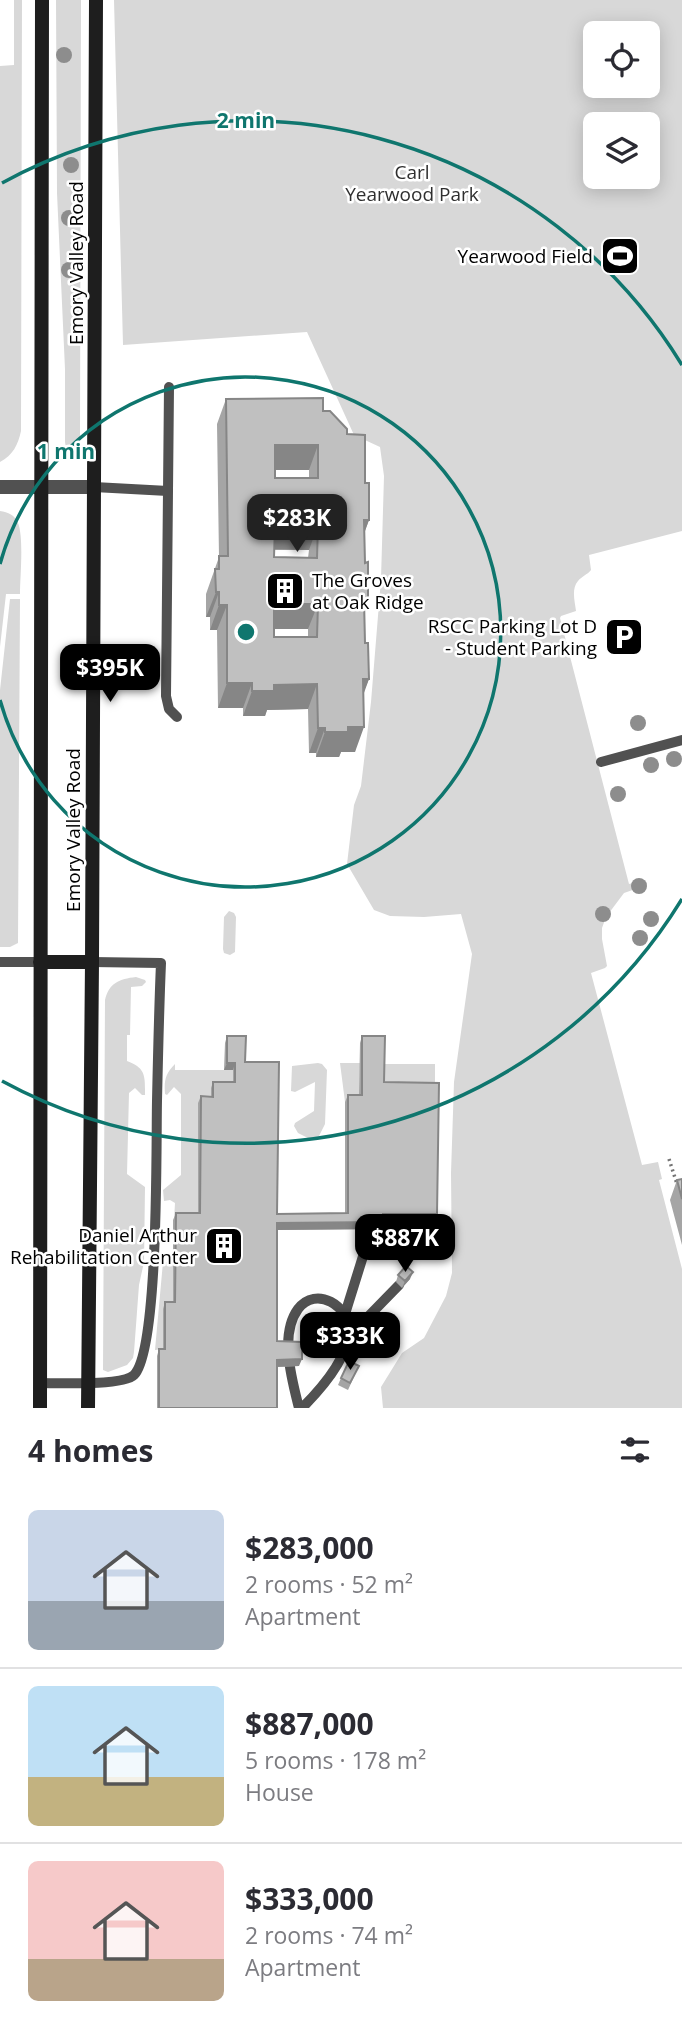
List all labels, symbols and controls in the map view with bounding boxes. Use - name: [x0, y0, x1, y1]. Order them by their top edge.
- map controls: [583, 21, 660, 189]
- button: locate: [583, 21, 660, 98]
- text: 2 min: [217, 106, 275, 134]
- button: layers: [583, 112, 660, 189]
- park label: Carl Yearwood Park: [345, 159, 479, 207]
- street label: Emory Valley Road: [63, 181, 89, 345]
- sports icon: Yearwood Field: [599, 235, 641, 277]
- place label: Yearwood Field: [458, 243, 593, 269]
- text: 1 min: [37, 437, 95, 465]
- pin: $283K: [248, 494, 346, 554]
- text: $283K: [263, 501, 331, 533]
- place label: The Groves at Oak Ridge: [312, 567, 424, 615]
- building icon: The Groves at Oak Ridge: [264, 570, 306, 612]
- place label: RSCC Parking Lot D - Student Parking: [428, 613, 597, 661]
- parking icon: RSCC Parking Lot D - Student Parking: [603, 616, 645, 658]
- centre of rings: [234, 620, 258, 644]
- pin: $395K: [61, 644, 159, 704]
- text: $395K: [76, 651, 144, 683]
- street label: Emory Valley Road: [60, 748, 86, 912]
- pin: $887K: [356, 1214, 454, 1274]
- text: $887K: [371, 1221, 439, 1253]
- place label: Daniel Arthur Rehabilitation Center: [10, 1222, 197, 1270]
- building icon: Daniel Arthur Rehabilitation Center: [203, 1225, 245, 1267]
- pin: $333K: [301, 1312, 399, 1372]
- text: $333K: [316, 1319, 384, 1351]
- text: 4 homes: [28, 1430, 153, 1471]
- icon: filters: [616, 1431, 654, 1469]
- text: $283,000: [245, 1527, 374, 1568]
- icon: home: [84, 1538, 168, 1622]
- text: 2 rooms · 52 m²: [245, 1568, 413, 1600]
- text: Apartment: [245, 1600, 361, 1632]
- text: $887,000: [245, 1703, 374, 1744]
- icon: home: [84, 1714, 168, 1798]
- text: 5 rooms · 178 m²: [245, 1744, 426, 1776]
- text: House: [245, 1776, 314, 1808]
- text: $333,000: [245, 1878, 374, 1919]
- icon: home: [84, 1889, 168, 1973]
- text: 2 rooms · 74 m²: [245, 1919, 413, 1951]
- text: Apartment: [245, 1951, 361, 1983]

